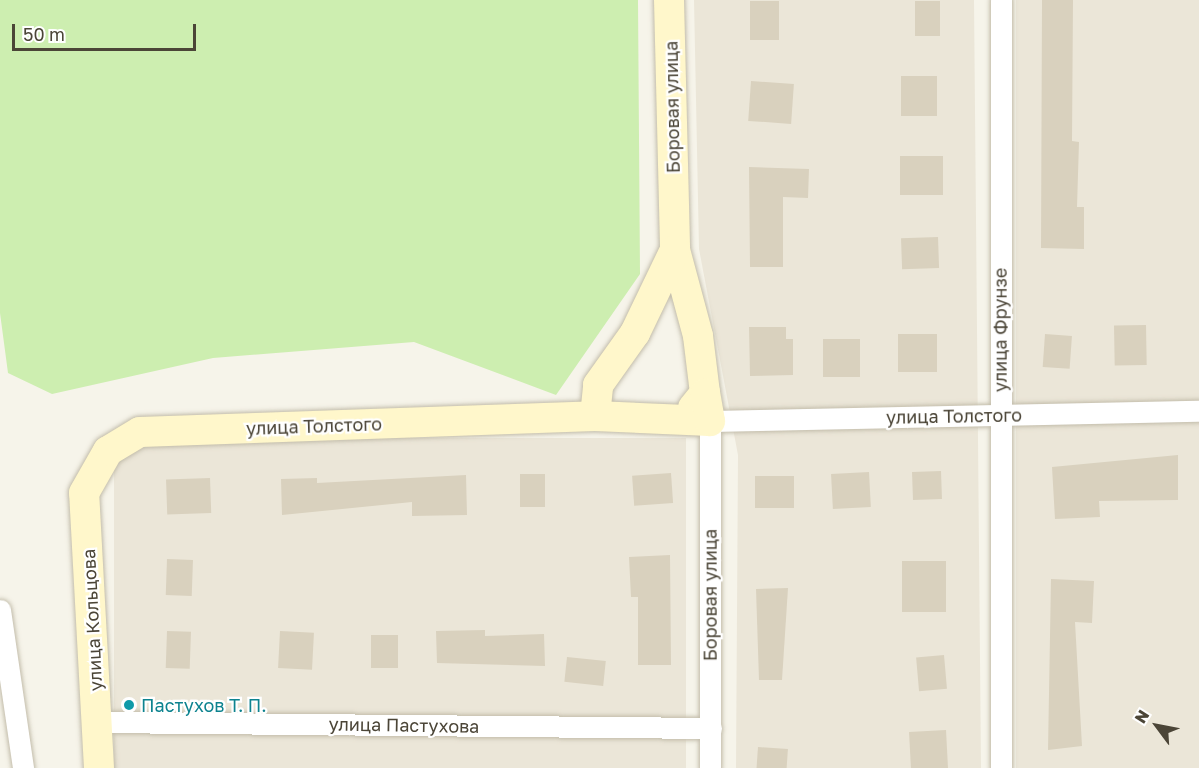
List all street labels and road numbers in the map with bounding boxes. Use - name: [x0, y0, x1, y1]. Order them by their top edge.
- street label: Боровая улица: [660, 41, 684, 173]
- street label: улица Фрунзе: [989, 268, 1011, 392]
- street label: улица Толстого: [886, 404, 1022, 428]
- street label: улица Толстого: [246, 413, 382, 439]
- street label: Боровая улица: [699, 529, 721, 661]
- street label: улица Кольцова: [77, 548, 107, 692]
- street label: улица Пастухова: [328, 713, 480, 737]

